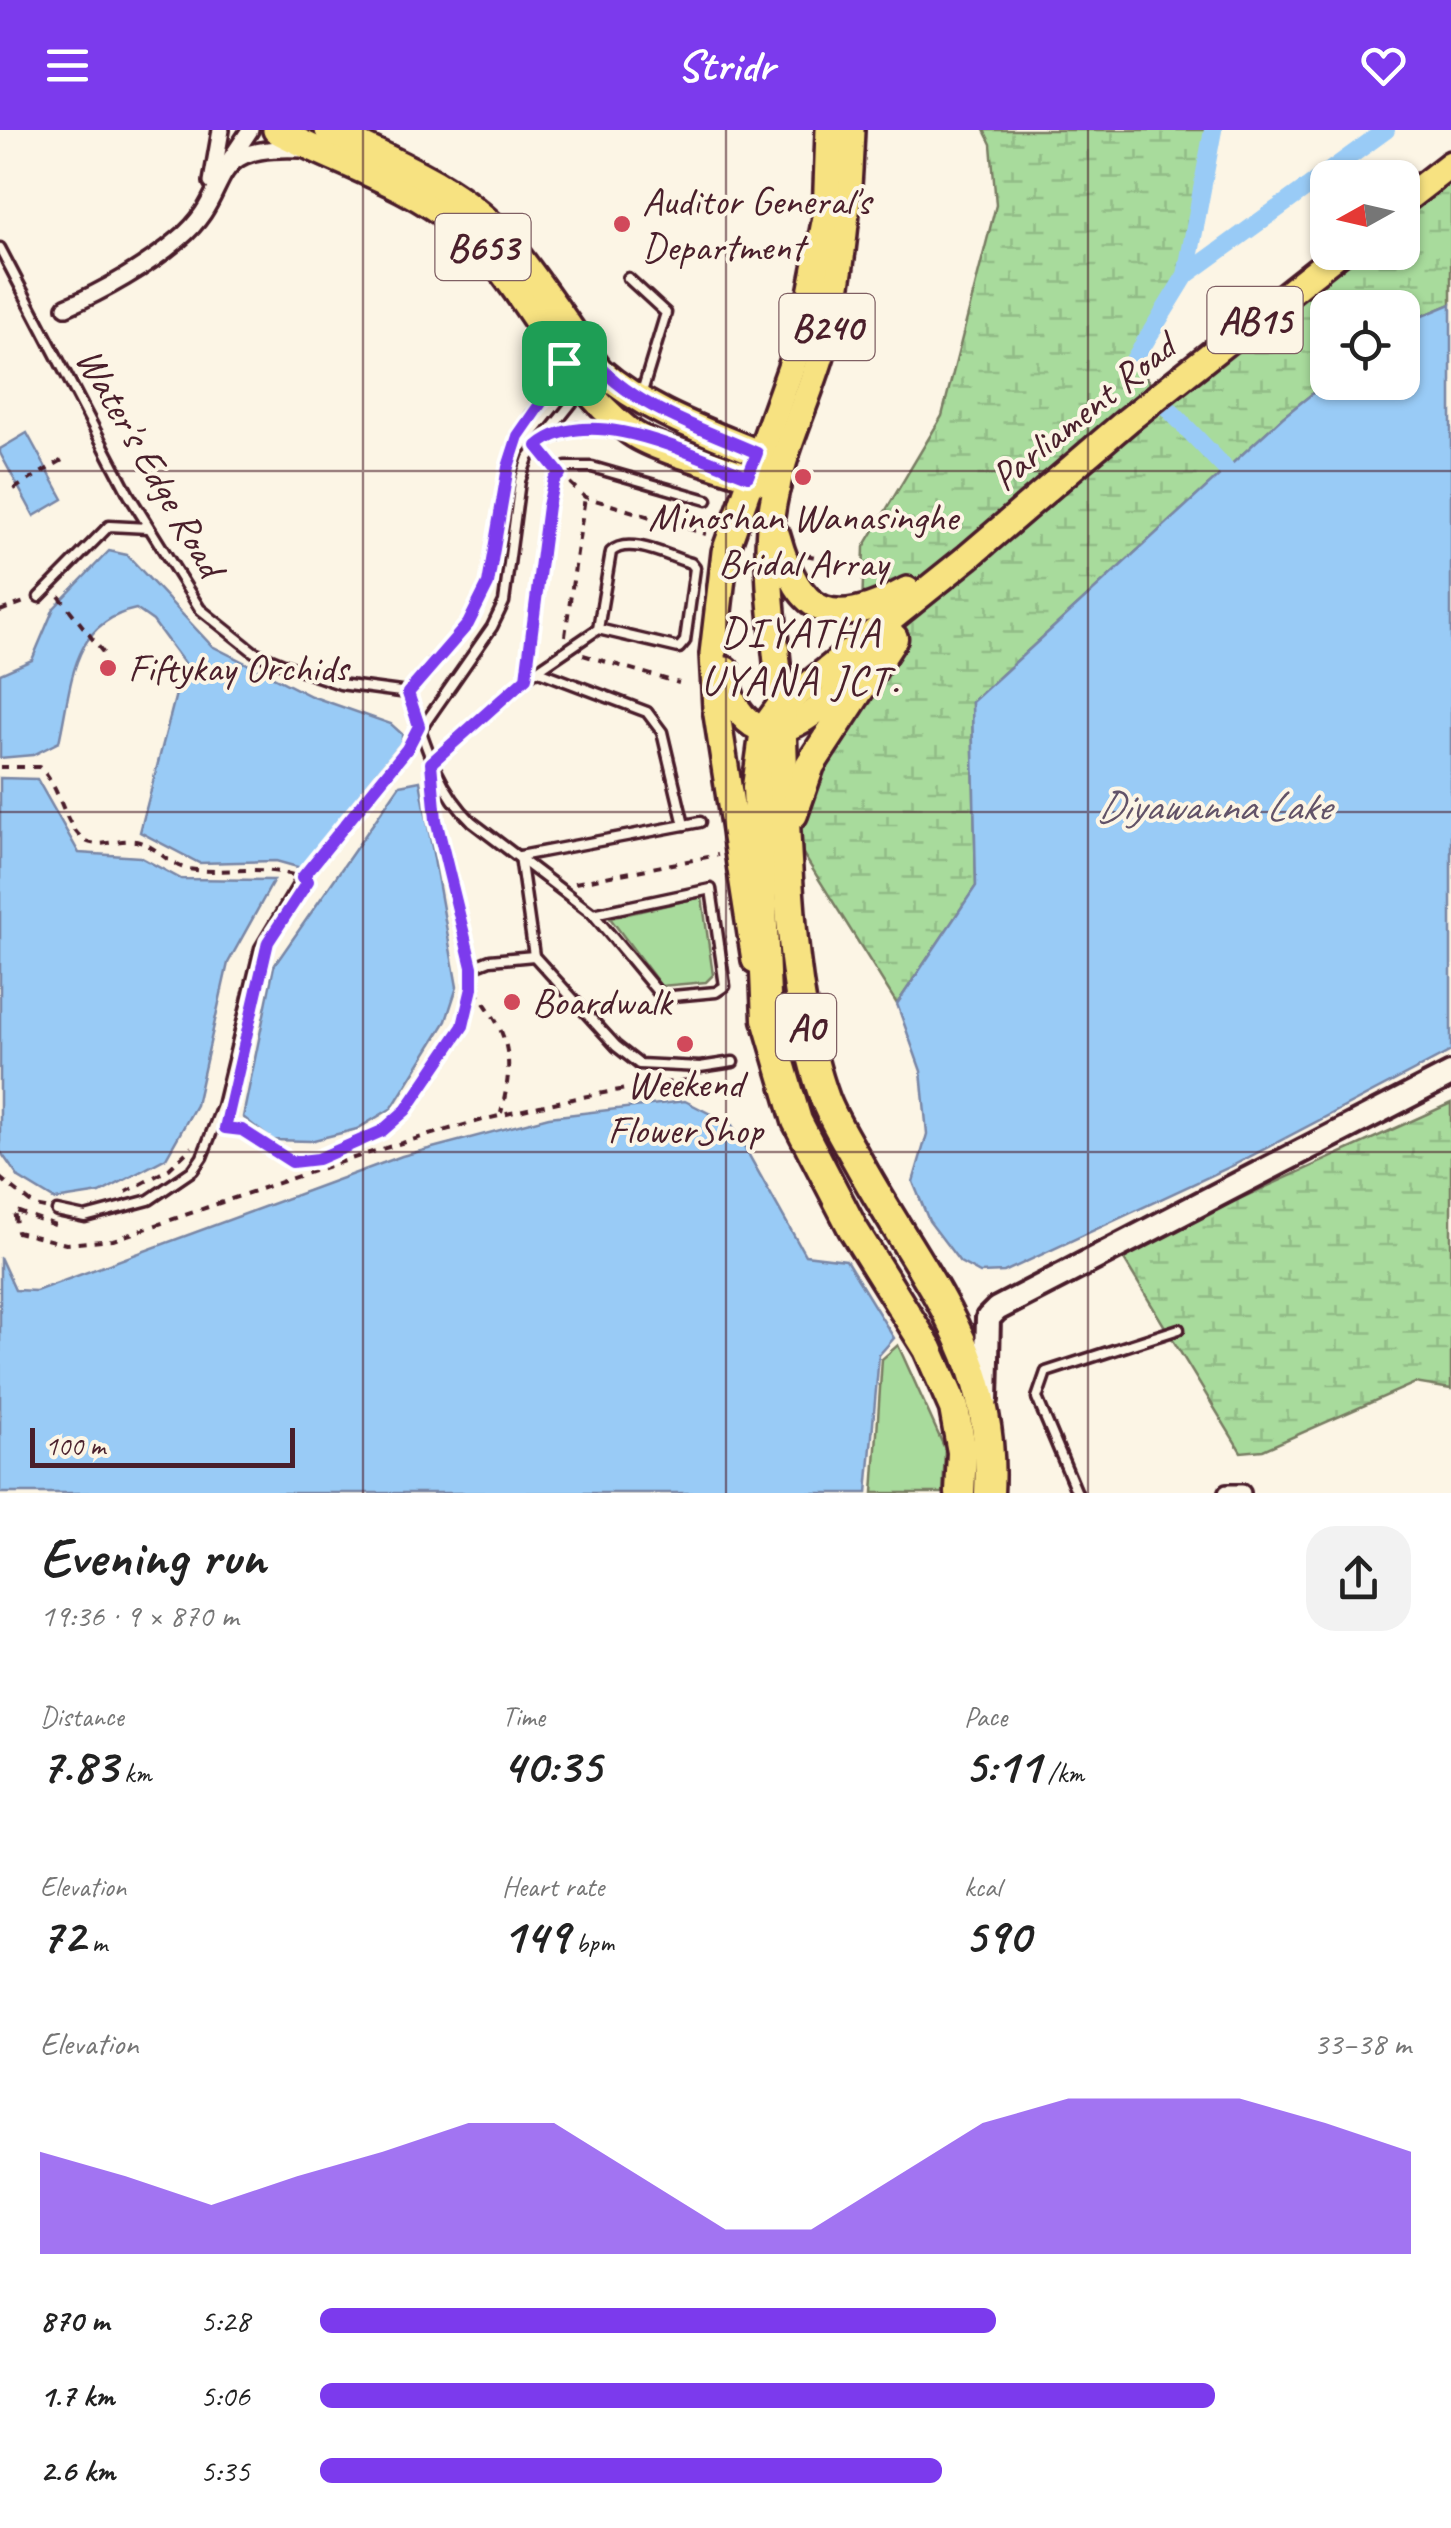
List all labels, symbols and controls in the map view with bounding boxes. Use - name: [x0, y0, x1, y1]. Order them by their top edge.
- text: Stridr: [677, 37, 774, 94]
- icon: menu: [40, 38, 95, 93]
- icon: heart: [1356, 38, 1411, 93]
- north arrow: [1310, 160, 1420, 270]
- map controls: [1310, 160, 1420, 400]
- place label: Auditor General's Department: [642, 176, 874, 272]
- marker: Auditor General's Department: [611, 213, 633, 235]
- road number: B653: [436, 214, 530, 280]
- road number: AB15: [1208, 287, 1302, 353]
- button: locate: [1310, 290, 1420, 400]
- road number: B240: [780, 294, 874, 360]
- street label: Parliament Road: [981, 319, 1190, 502]
- pin: [522, 321, 607, 406]
- icon: arrive: [537, 336, 592, 391]
- street label: Water's Edge Road: [64, 339, 239, 591]
- marker: Minoshan Wanasinghe Bridal Array: [792, 466, 814, 488]
- place label: Minoshan Wanasinghe Bridal Array: [648, 492, 961, 588]
- district label: DIYATHA UYANA JCT.: [701, 606, 901, 707]
- place label: Fiftykay Orchids: [128, 643, 352, 693]
- marker: Fiftykay Orchids: [97, 657, 119, 679]
- water label: Diyawanna Lake: [1097, 780, 1336, 833]
- place label: Boardwalk: [532, 977, 674, 1027]
- marker: Boardwalk: [501, 991, 523, 1013]
- road number: A0: [776, 994, 836, 1060]
- marker: Weekend FlowerShop: [674, 1033, 696, 1055]
- place label: Weekend FlowerShop: [607, 1059, 765, 1155]
- scale bar: [30, 1423, 295, 1468]
- text: 100 m: [45, 1428, 105, 1463]
- text: Evening run: [40, 1522, 265, 1592]
- button: share: [1306, 1526, 1411, 1631]
- text: 19:36 · 9 × 870 m: [40, 1595, 238, 1636]
- text: Distance: [40, 1699, 124, 1734]
- text: Time: [502, 1699, 545, 1734]
- text: Pace: [964, 1699, 1007, 1734]
- text: 7.83: [40, 1734, 117, 1797]
- text: 40:35: [502, 1734, 601, 1797]
- text: 5:11: [964, 1734, 1041, 1797]
- text: km: [117, 1755, 151, 1790]
- text: /km: [1041, 1755, 1084, 1790]
- text: Elevation: [40, 1869, 126, 1904]
- text: Heart rate: [502, 1869, 604, 1904]
- text: kcal: [964, 1869, 1001, 1904]
- text: 72: [40, 1904, 85, 1967]
- text: 149: [502, 1904, 569, 1967]
- text: 590: [964, 1904, 1030, 1967]
- text: m: [85, 1925, 107, 1960]
- text: bpm: [569, 1925, 614, 1960]
- text: Elevation: [40, 2023, 138, 2064]
- text: 33–38 m: [1313, 2023, 1411, 2064]
- text: 870 m: [40, 2300, 109, 2341]
- text: 5:28: [200, 2300, 250, 2341]
- text: 1.7 km: [40, 2375, 114, 2416]
- text: 5:06: [200, 2375, 250, 2416]
- text: 2.6 km: [40, 2450, 115, 2491]
- text: 5:35: [200, 2450, 250, 2491]

